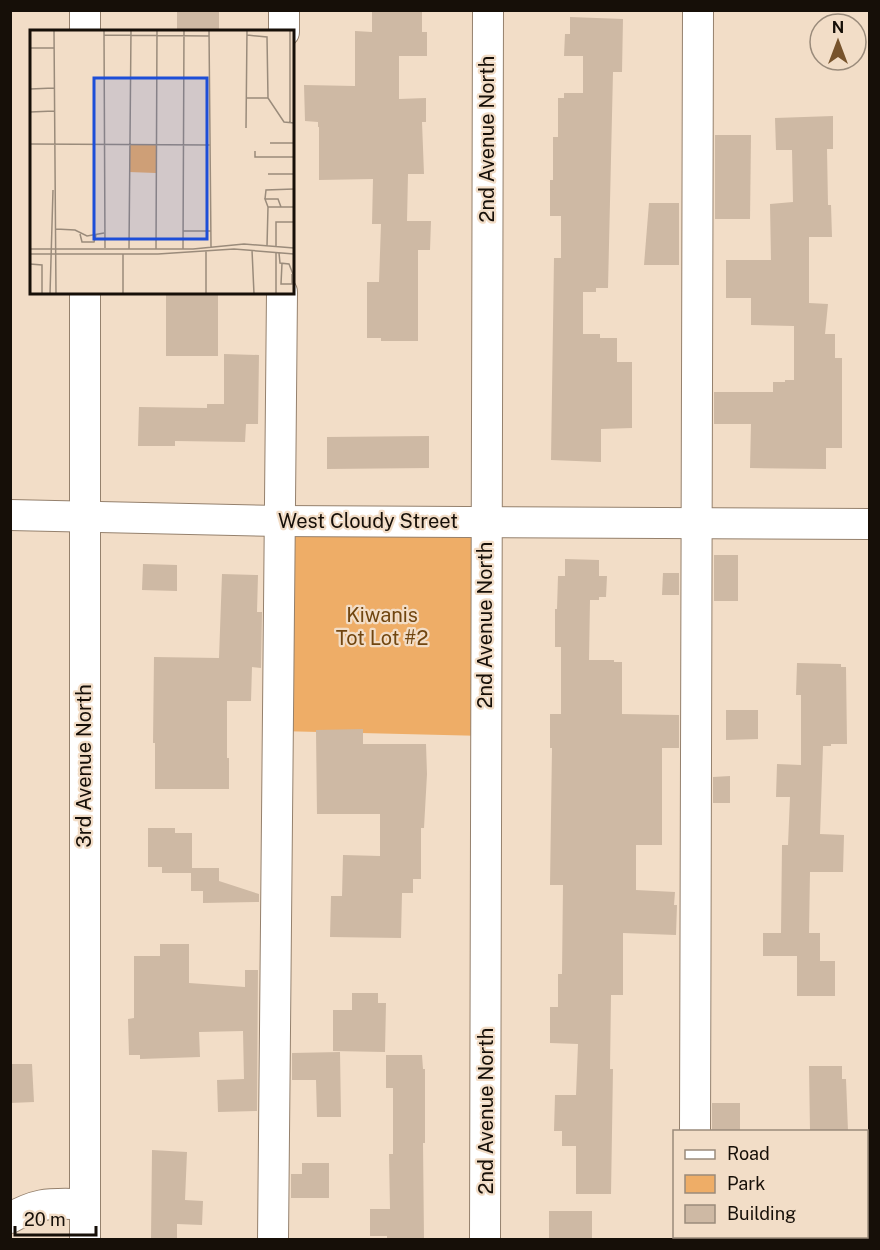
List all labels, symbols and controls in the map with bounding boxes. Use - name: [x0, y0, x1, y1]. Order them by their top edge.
- north arrow: [808, 12, 868, 72]
- text: N: [832, 18, 844, 37]
- inset map: [30, 30, 294, 294]
- street label: 2nd Avenue North: [475, 56, 499, 222]
- street label: West Cloudy Street: [278, 509, 458, 533]
- street label: 2nd Avenue North: [473, 542, 497, 708]
- park label: Kiwanis Tot Lot #2: [336, 603, 428, 650]
- street label: 3rd Avenue North: [72, 684, 96, 848]
- street label: 2nd Avenue North: [474, 1028, 498, 1194]
- legend: [673, 1130, 868, 1238]
- text: Road: [727, 1143, 770, 1164]
- text: Park: [727, 1173, 765, 1194]
- scale bar: [15, 1199, 96, 1237]
- text: Building: [727, 1203, 796, 1224]
- text: 20 m: [24, 1209, 66, 1230]

